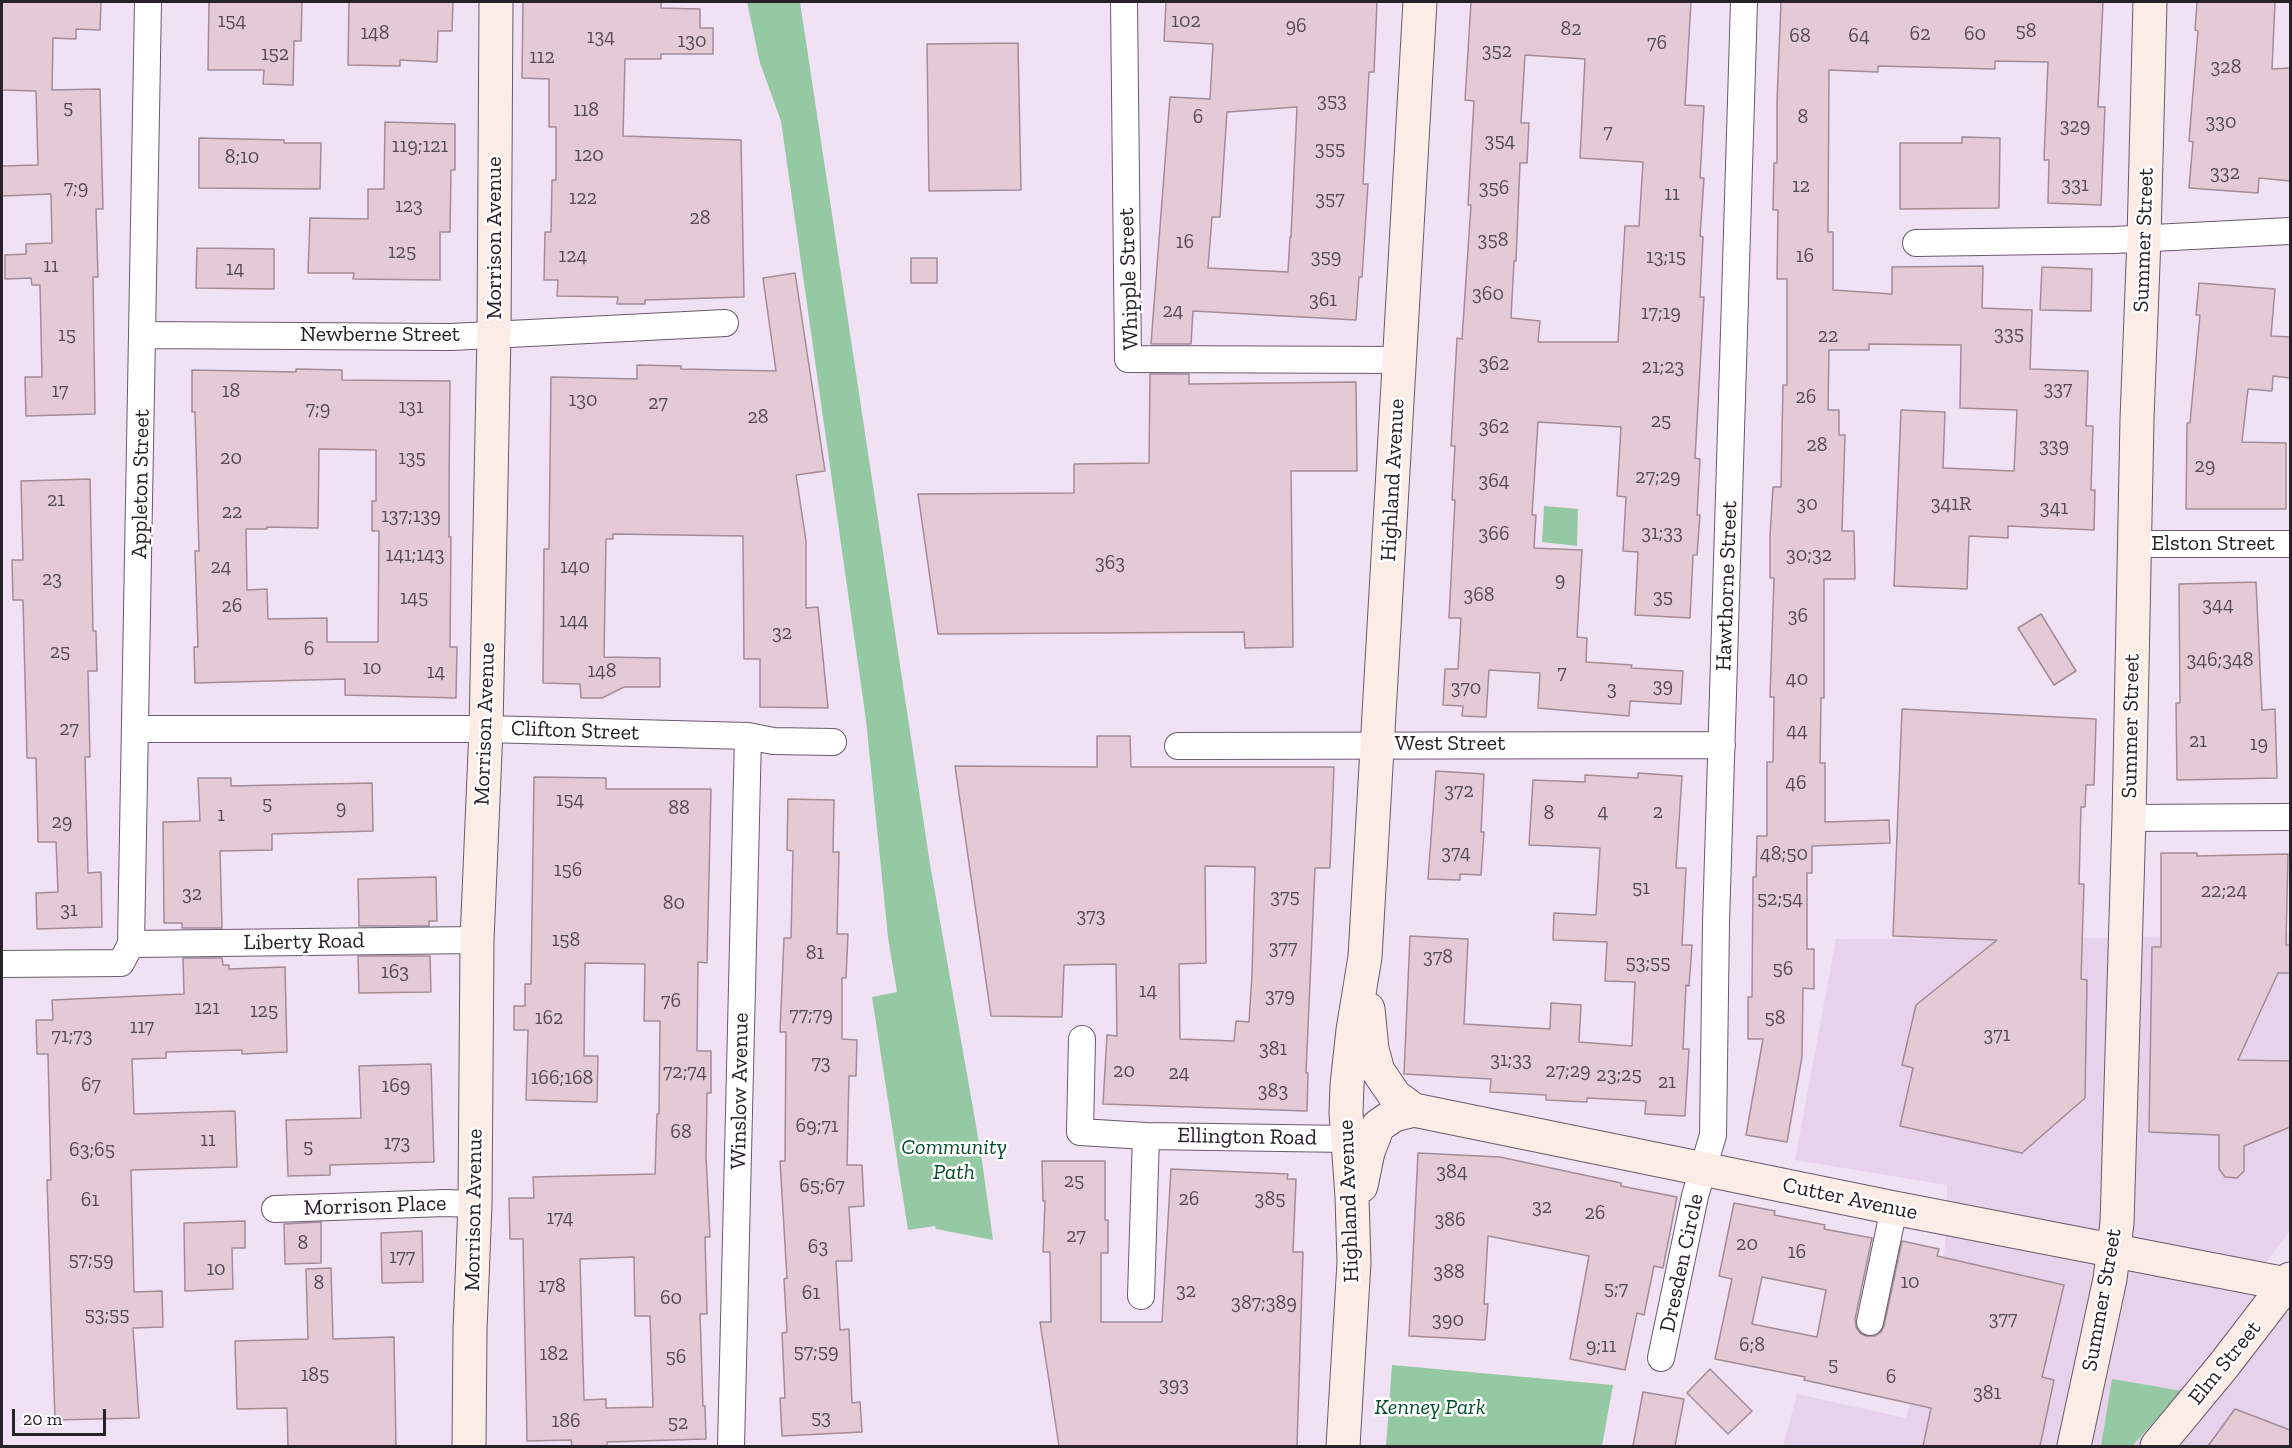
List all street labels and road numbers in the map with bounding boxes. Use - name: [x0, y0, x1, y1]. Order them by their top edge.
- street label: Morrison Avenue: [482, 156, 508, 320]
- street label: Summer Street: [2128, 167, 2160, 313]
- street label: Whipple Street: [1113, 207, 1145, 351]
- street label: Newberne Street: [300, 322, 460, 348]
- street label: Highland Avenue: [1376, 398, 1410, 562]
- street label: Appleton Street: [126, 409, 156, 559]
- street label: Hawthorne Street: [1711, 500, 1743, 672]
- street label: Elston Street: [2151, 531, 2275, 557]
- street label: Morrison Avenue: [469, 642, 501, 806]
- street label: Summer Street: [2117, 653, 2145, 799]
- street label: Clifton Street: [510, 716, 640, 746]
- street label: West Street: [1395, 731, 1505, 757]
- street label: Liberty Road: [243, 928, 365, 956]
- street label: Winslow Avenue: [725, 1012, 755, 1170]
- street label: Highland Avenue: [1333, 1119, 1365, 1283]
- street label: Ellington Road: [1177, 1123, 1317, 1151]
- street label: Morrison Avenue: [459, 1128, 489, 1292]
- street label: Cutter Avenue: [1780, 1172, 1920, 1226]
- street label: Morrison Place: [303, 1190, 447, 1222]
- street label: Dresden Circle: [1654, 1191, 1710, 1335]
- street label: Summer Street: [2076, 1227, 2128, 1373]
- street label: Elm Street: [2183, 1316, 2267, 1410]

